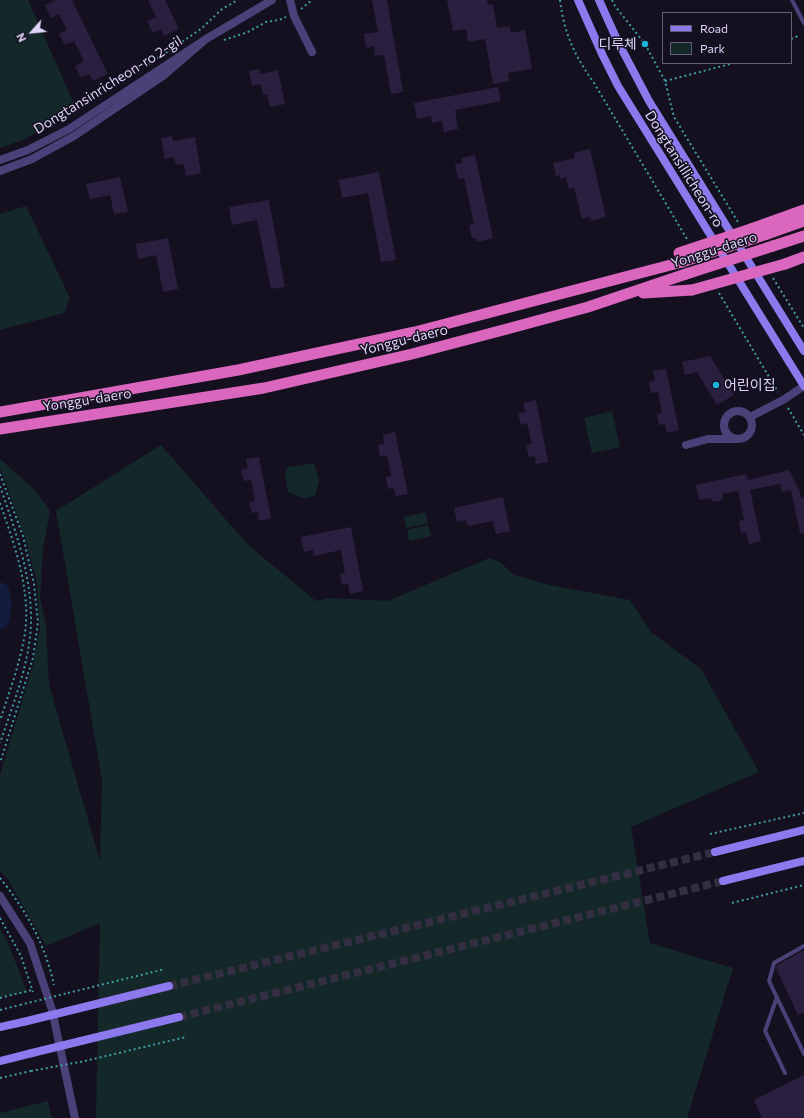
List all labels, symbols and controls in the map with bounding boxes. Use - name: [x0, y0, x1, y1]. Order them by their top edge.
- north arrow: [12, 12, 52, 52]
- legend: [662, 12, 792, 64]
- text: Road: [700, 21, 728, 35]
- text: N: [13, 31, 29, 44]
- street label: Dongtansinricheon-ro 2-gil: [31, 32, 185, 138]
- place label: 디루체: [598, 36, 637, 52]
- marker: 디루체: [640, 39, 650, 49]
- text: Park: [700, 41, 725, 55]
- street label: Dongtansillicheon-ro: [641, 108, 727, 230]
- street label: Yonggu-daero: [669, 228, 759, 272]
- street label: Yonggu-daero: [358, 321, 450, 359]
- place label: 어린이집: [724, 377, 776, 393]
- marker: 어린이집: [711, 380, 721, 390]
- street label: Yonggu-daero: [41, 385, 133, 415]

